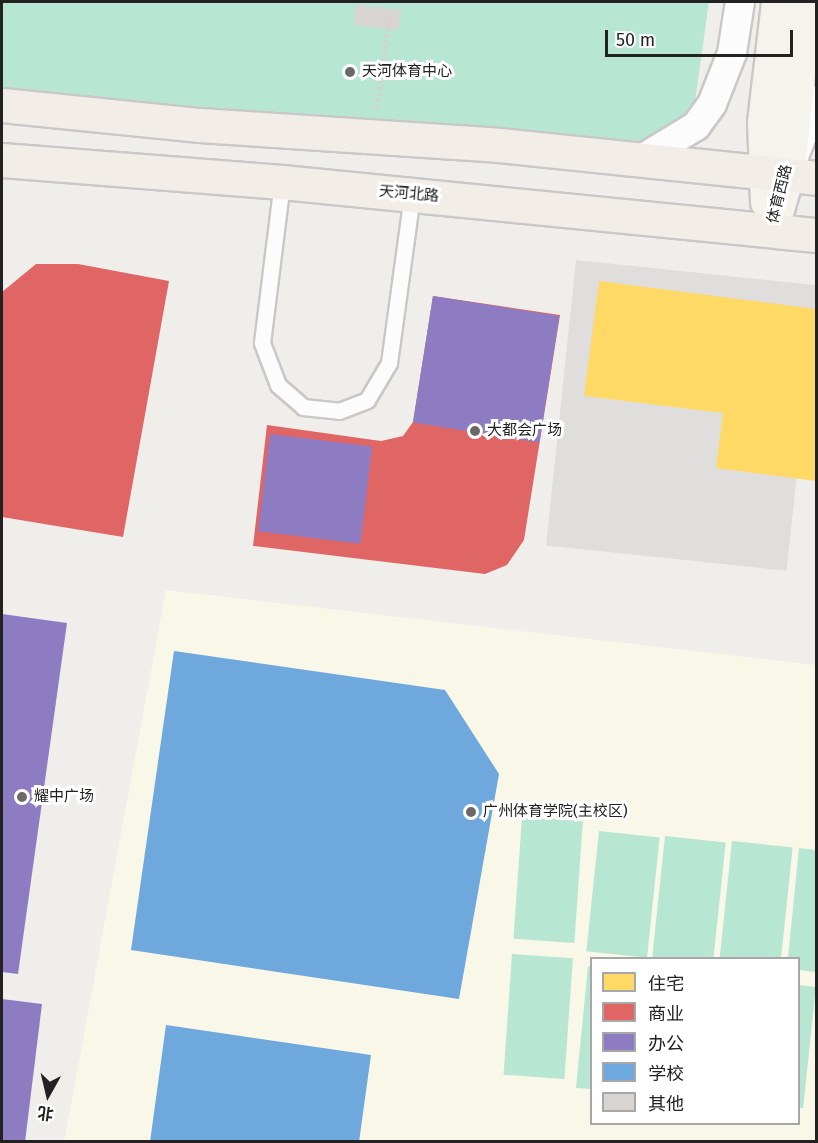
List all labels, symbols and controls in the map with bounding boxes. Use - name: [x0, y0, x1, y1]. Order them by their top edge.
- scale bar: [608, 18, 796, 56]
- text: 50 m: [616, 29, 655, 51]
- place label: 天河体育中心: [362, 63, 452, 81]
- marker: 天河体育中心: [343, 65, 357, 79]
- street label: 体育西路: [764, 163, 796, 225]
- street label: 天河北路: [378, 182, 440, 206]
- place label: 大都会广场: [487, 422, 562, 440]
- marker: 大都会广场: [468, 424, 482, 438]
- place label: 耀中广场: [34, 788, 94, 806]
- marker: 耀中广场: [15, 790, 29, 804]
- place label: 广州体育学院(主校区): [483, 803, 628, 821]
- marker: 广州体育学院(主校区): [464, 805, 478, 819]
- legend: [590, 957, 800, 1125]
- text: 住宅: [648, 973, 684, 995]
- text: 商业: [648, 1003, 684, 1025]
- text: 办公: [648, 1033, 684, 1055]
- text: 学校: [648, 1063, 684, 1085]
- north arrow: [18, 1065, 78, 1125]
- text: 其他: [648, 1093, 684, 1115]
- text: 北: [36, 1103, 55, 1124]

